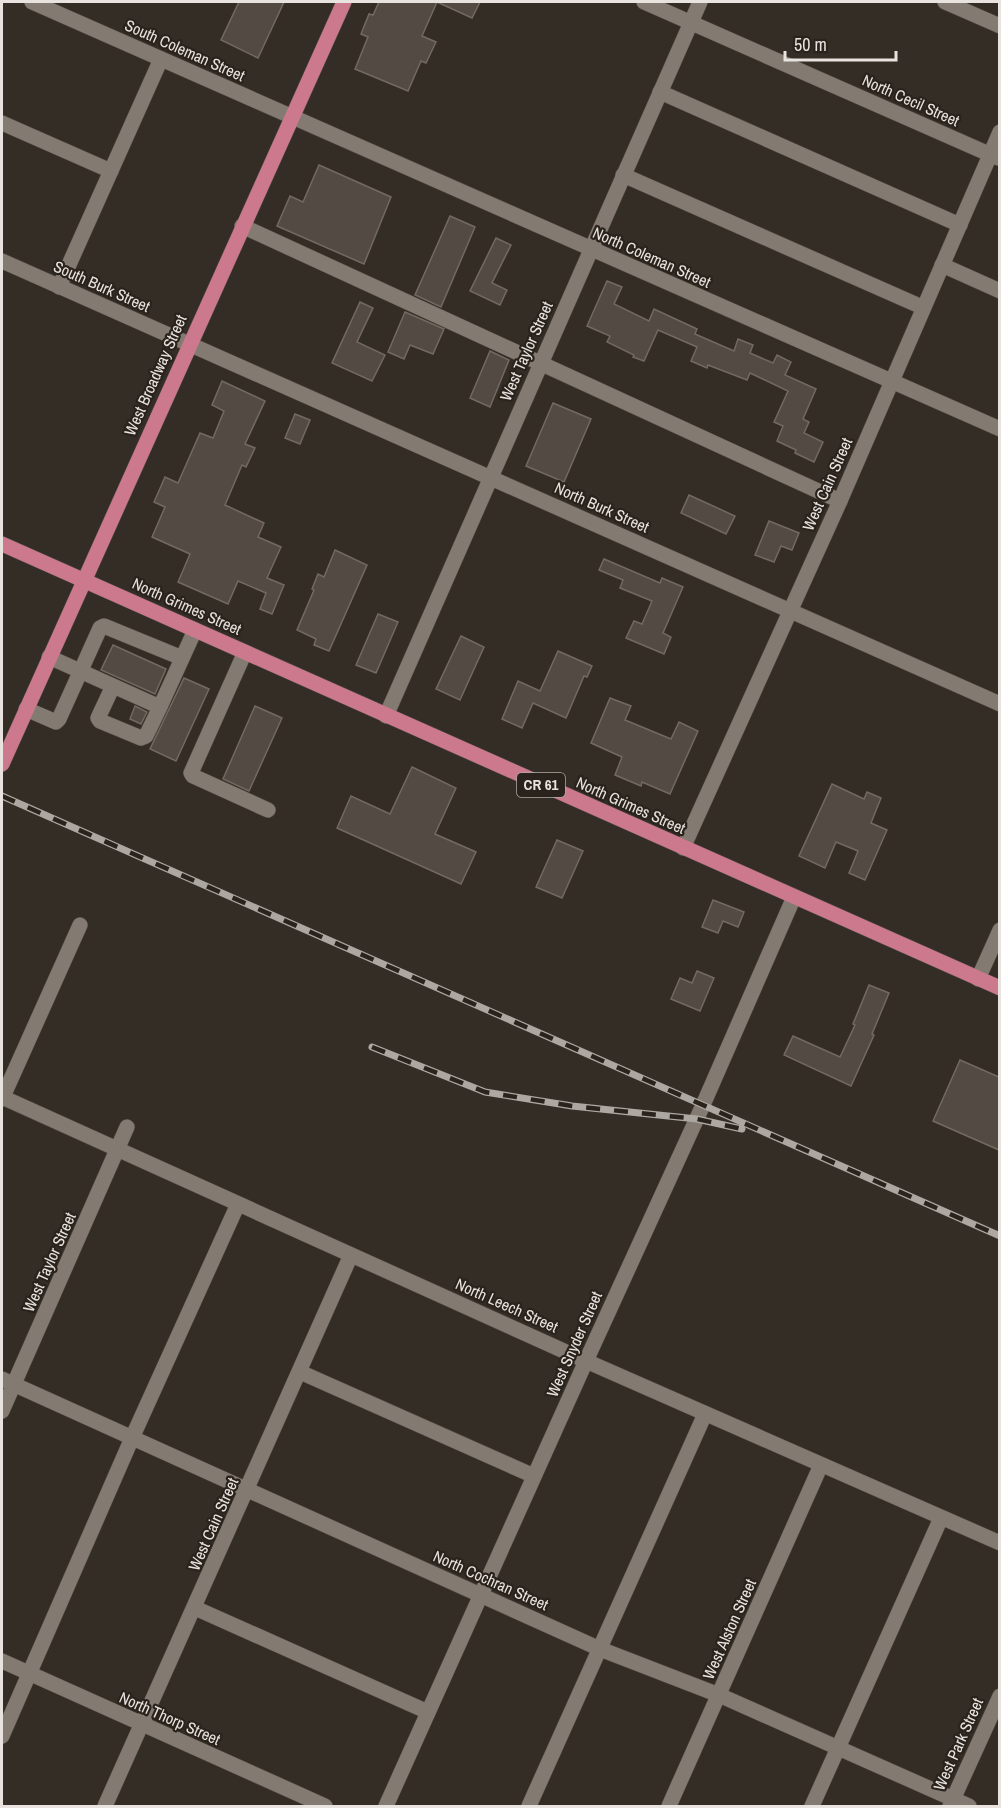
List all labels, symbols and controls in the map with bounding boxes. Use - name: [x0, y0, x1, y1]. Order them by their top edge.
- street label: South Coleman Street: [122, 14, 249, 86]
- scale bar: [785, 24, 896, 62]
- text: 50 m: [794, 32, 827, 57]
- street label: North Cecil Street: [859, 69, 963, 131]
- street label: North Coleman Street: [590, 221, 715, 293]
- street label: South Burk Street: [50, 255, 154, 317]
- street label: West Taylor Street: [494, 297, 558, 404]
- street label: West Broadway Street: [118, 311, 192, 439]
- street label: West Cain Street: [797, 434, 857, 534]
- street label: North Burk Street: [551, 476, 653, 538]
- street label: North Grimes Street: [129, 572, 245, 640]
- street label: North Grimes Street: [573, 771, 689, 839]
- road number: CR 61: [517, 773, 565, 797]
- street label: West Taylor Street: [17, 1208, 81, 1315]
- street label: North Leech Street: [452, 1273, 562, 1338]
- street label: West Snyder Street: [541, 1287, 607, 1400]
- street label: West Cain Street: [183, 1474, 243, 1574]
- street label: North Cochran Street: [430, 1545, 552, 1615]
- street label: West Alston Street: [697, 1575, 761, 1683]
- street label: North Thorp Street: [116, 1686, 224, 1750]
- street label: West Park Street: [928, 1694, 988, 1794]

